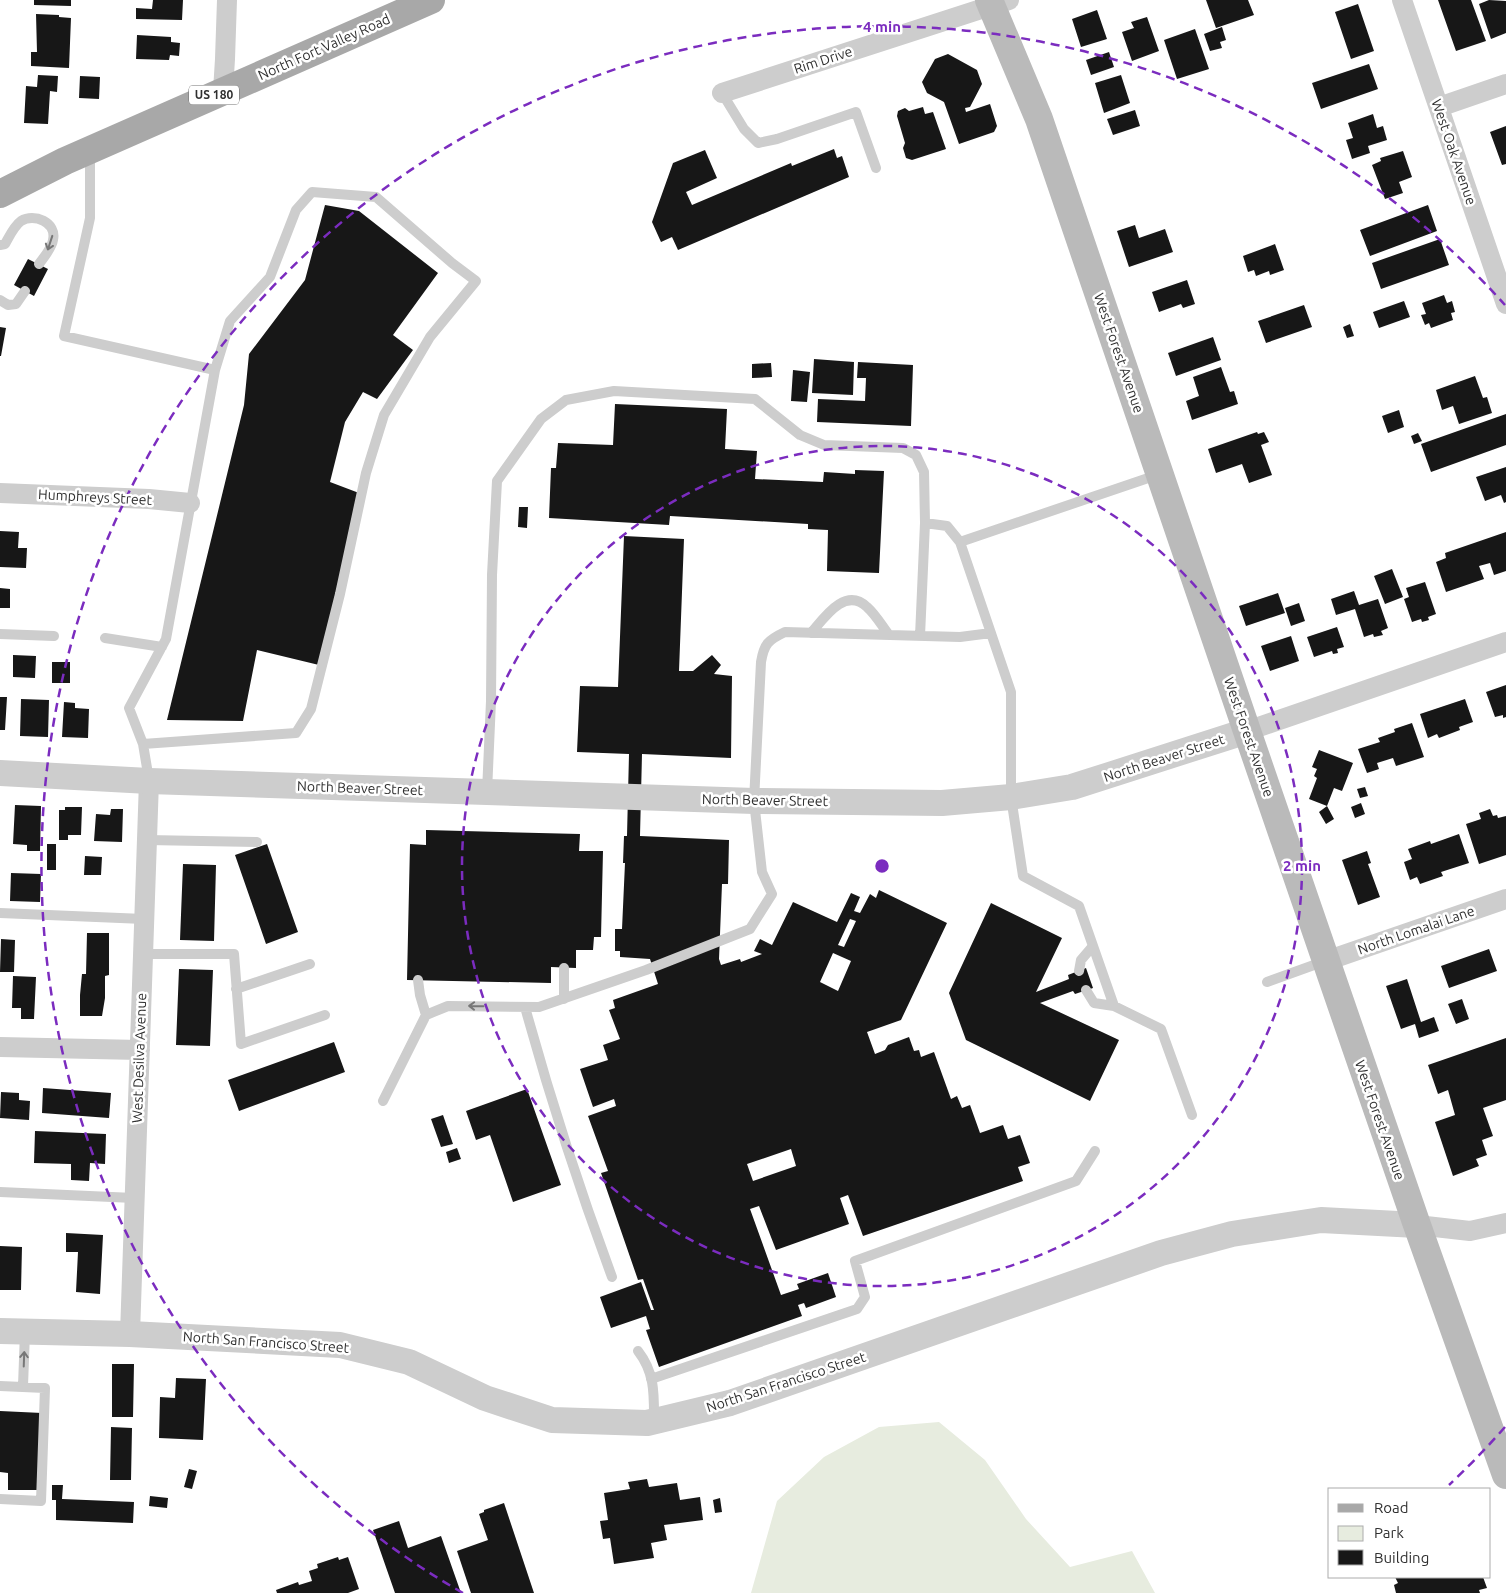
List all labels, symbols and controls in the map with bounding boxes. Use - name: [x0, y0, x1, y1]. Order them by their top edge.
- street label: North Fort Valley Road: [255, 11, 393, 83]
- text: 4 min: [863, 18, 901, 35]
- street label: Rim Drive: [792, 43, 854, 77]
- road number: US 180: [189, 86, 239, 104]
- street label: West Oak Avenue: [1428, 97, 1480, 207]
- one-way arrow: [45, 235, 55, 251]
- street label: West Forest Avenue: [1091, 291, 1147, 415]
- street label: Humphreys Street: [38, 486, 153, 508]
- street label: West Forest Avenue: [1221, 675, 1277, 799]
- street label: North Beaver Street: [1102, 731, 1227, 785]
- street label: North Beaver Street: [297, 778, 424, 798]
- street label: North Beaver Street: [702, 791, 829, 809]
- centre of rings: [873, 857, 891, 875]
- text: 2 min: [1283, 857, 1321, 874]
- street label: North Lomalai Lane: [1356, 903, 1476, 957]
- street label: West Desilva Avenue: [129, 993, 149, 1123]
- one-way arrow: [469, 1001, 485, 1011]
- street label: West Forest Avenue: [1352, 1058, 1408, 1182]
- street label: North San Francisco Street: [182, 1328, 350, 1356]
- street label: North San Francisco Street: [704, 1349, 868, 1415]
- one-way arrow: [19, 1351, 28, 1367]
- legend: [1328, 1488, 1491, 1578]
- text: Road: [1374, 1499, 1409, 1516]
- text: Park: [1374, 1524, 1404, 1541]
- text: Building: [1374, 1549, 1429, 1566]

